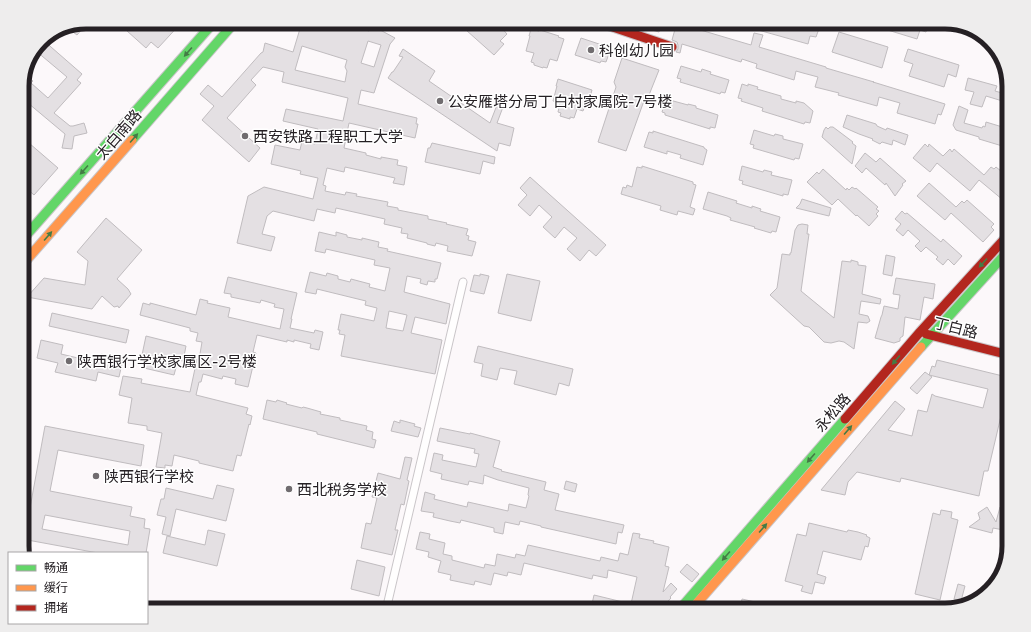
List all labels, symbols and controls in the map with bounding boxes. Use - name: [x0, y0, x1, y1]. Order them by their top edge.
- place label: 科创幼儿园: [599, 41, 674, 59]
- marker: 科创幼儿园: [586, 45, 596, 55]
- one-way arrow: [184, 46, 193, 57]
- place label: 公安雁塔分局丁白村家属院-7号楼: [448, 92, 672, 110]
- marker: 公安雁塔分局丁白村家属院-7号楼: [435, 96, 445, 106]
- street label: 太白南路: [92, 105, 144, 163]
- place label: 西安铁路工程职工大学: [253, 127, 403, 145]
- marker: 西安铁路工程职工大学: [240, 131, 250, 141]
- one-way arrow: [129, 133, 138, 143]
- one-way arrow: [79, 165, 89, 175]
- one-way arrow: [43, 231, 52, 240]
- one-way arrow: [978, 258, 987, 268]
- street label: 丁白路: [932, 313, 980, 341]
- place label: 陕西银行学校家属区-2号楼: [77, 352, 257, 370]
- one-way arrow: [892, 354, 901, 365]
- marker: 陕西银行学校家属区-2号楼: [64, 356, 74, 366]
- street label: 永松路: [810, 389, 854, 435]
- one-way arrow: [844, 425, 853, 435]
- one-way arrow: [806, 453, 816, 463]
- place label: 陕西银行学校: [104, 467, 194, 485]
- marker: 陕西银行学校: [91, 471, 101, 481]
- place label: 西北税务学校: [297, 480, 387, 498]
- marker: 西北税务学校: [284, 484, 294, 494]
- one-way arrow: [758, 523, 767, 533]
- one-way arrow: [721, 551, 730, 561]
- legend: [8, 552, 148, 624]
- text: 畅通: [44, 560, 68, 574]
- text: 缓行: [44, 580, 68, 594]
- text: 拥堵: [44, 600, 68, 614]

